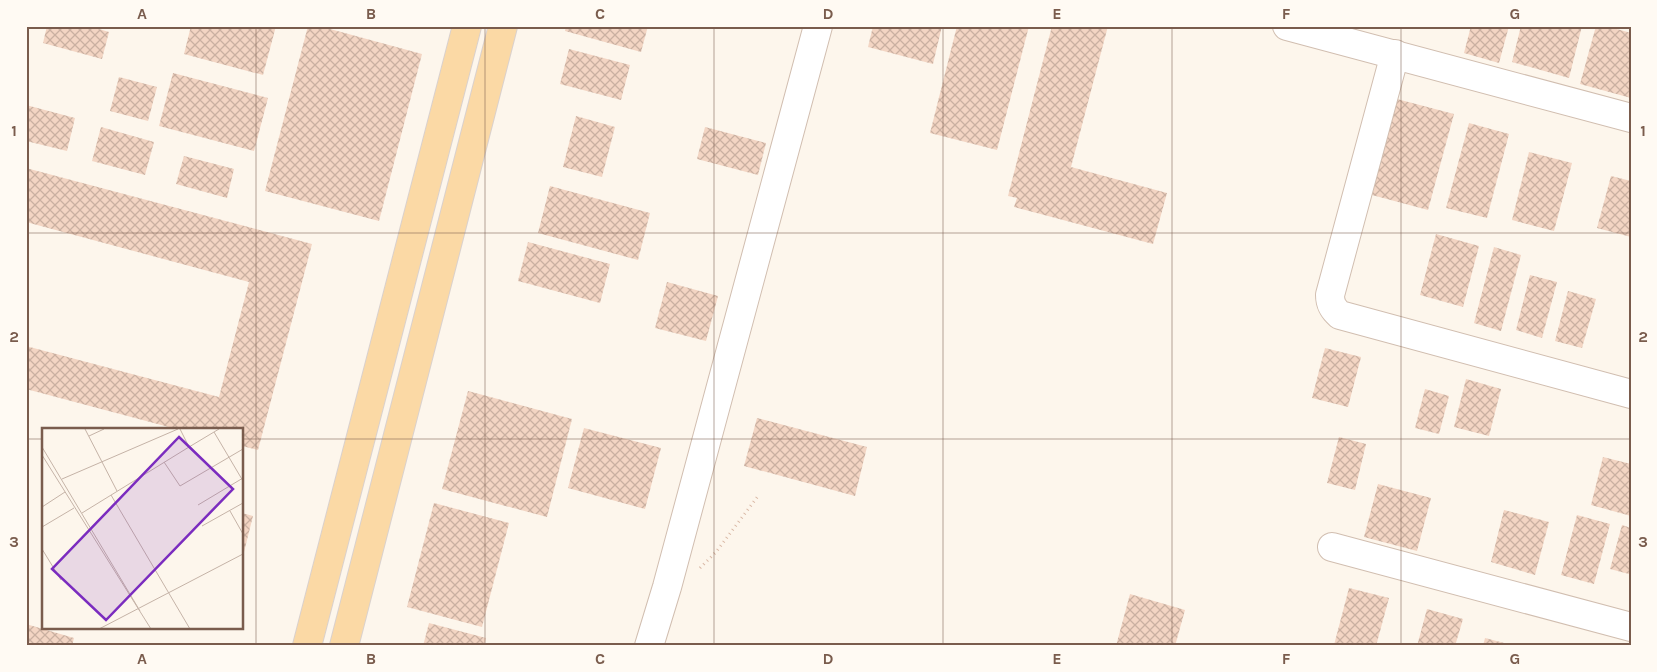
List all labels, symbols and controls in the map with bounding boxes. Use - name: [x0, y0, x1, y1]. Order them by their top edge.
- text: A: [137, 4, 147, 23]
- text: B: [366, 4, 376, 23]
- text: C: [595, 4, 605, 23]
- text: D: [823, 4, 834, 23]
- text: E: [1052, 4, 1062, 23]
- text: F: [1282, 4, 1291, 23]
- text: G: [1510, 4, 1520, 23]
- text: 1: [11, 121, 17, 140]
- text: 1: [1640, 121, 1646, 140]
- text: 2: [9, 327, 19, 346]
- text: 2: [1638, 327, 1648, 346]
- inset map: [42, 428, 244, 630]
- text: 3: [9, 532, 19, 551]
- text: 3: [1638, 532, 1648, 551]
- text: A: [137, 649, 147, 668]
- text: B: [366, 649, 376, 668]
- text: C: [595, 649, 605, 668]
- text: D: [823, 649, 834, 668]
- text: E: [1052, 649, 1062, 668]
- text: F: [1282, 649, 1291, 668]
- text: G: [1510, 649, 1520, 668]

